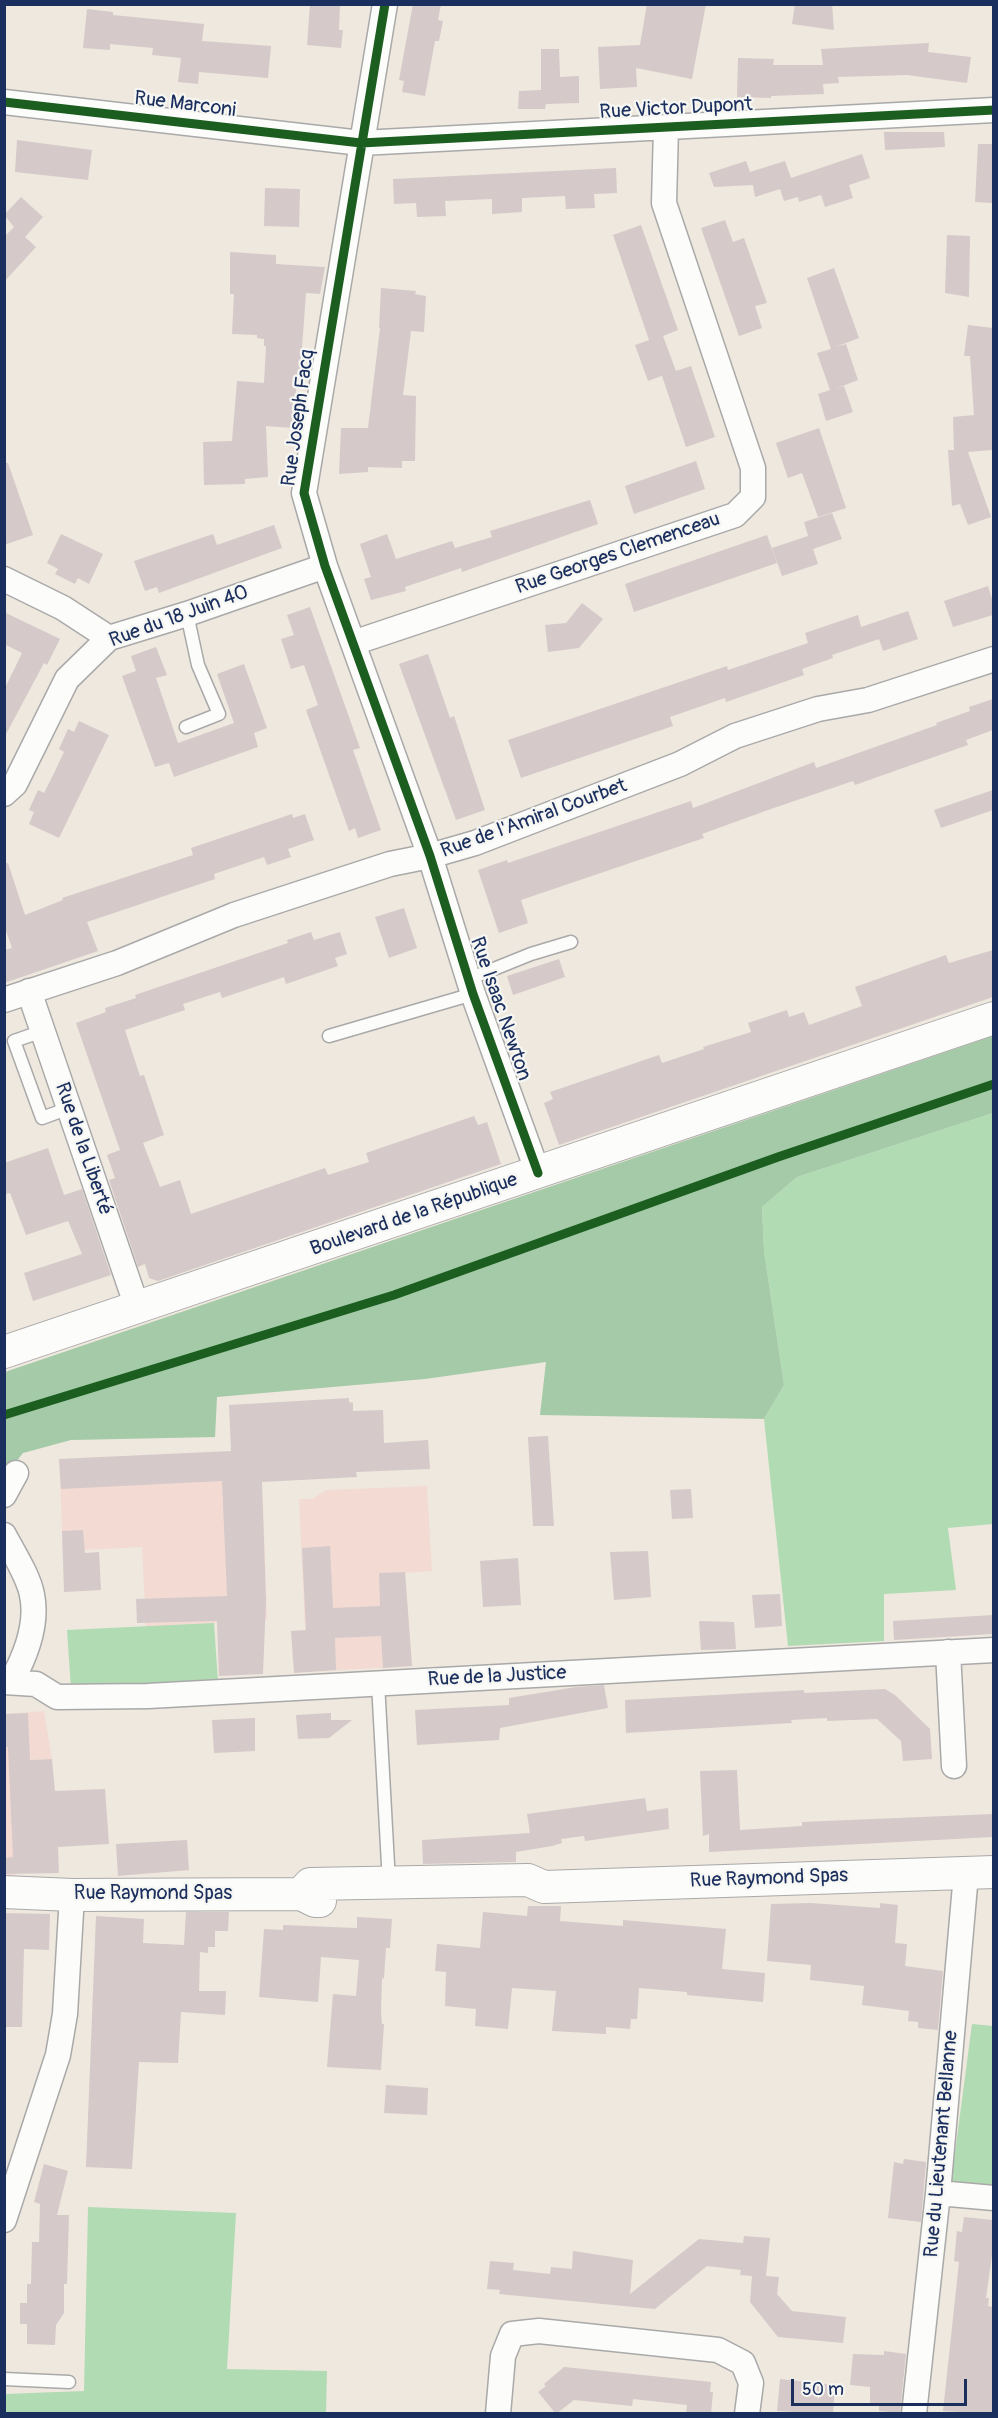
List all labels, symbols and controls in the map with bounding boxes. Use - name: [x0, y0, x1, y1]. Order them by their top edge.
- street label: Rue Marconi: [133, 87, 237, 123]
- street label: Rue Victor Dupont: [599, 93, 753, 125]
- street label: Rue Joseph Facq: [278, 348, 320, 488]
- street label: Rue Georges Clemenceau: [513, 508, 723, 600]
- street label: Rue du 18 Juin 40: [106, 581, 252, 653]
- street label: Rue de l'Amiral Courbet: [438, 774, 630, 864]
- street label: Rue Isaac Newton: [464, 934, 536, 1084]
- street label: Rue de la Liberté: [49, 1079, 117, 1219]
- street label: Boulevard de la République: [307, 1168, 521, 1262]
- street label: Rue de la Justice: [427, 1661, 567, 1693]
- street label: Rue Raymond Spas: [689, 1864, 849, 1894]
- street label: Rue Raymond Spas: [74, 1882, 232, 1906]
- street label: Rue du Lieutenant Bellanne: [920, 2030, 964, 2258]
- scale bar: [794, 2367, 970, 2405]
- text: 50 m: [802, 2378, 844, 2401]

